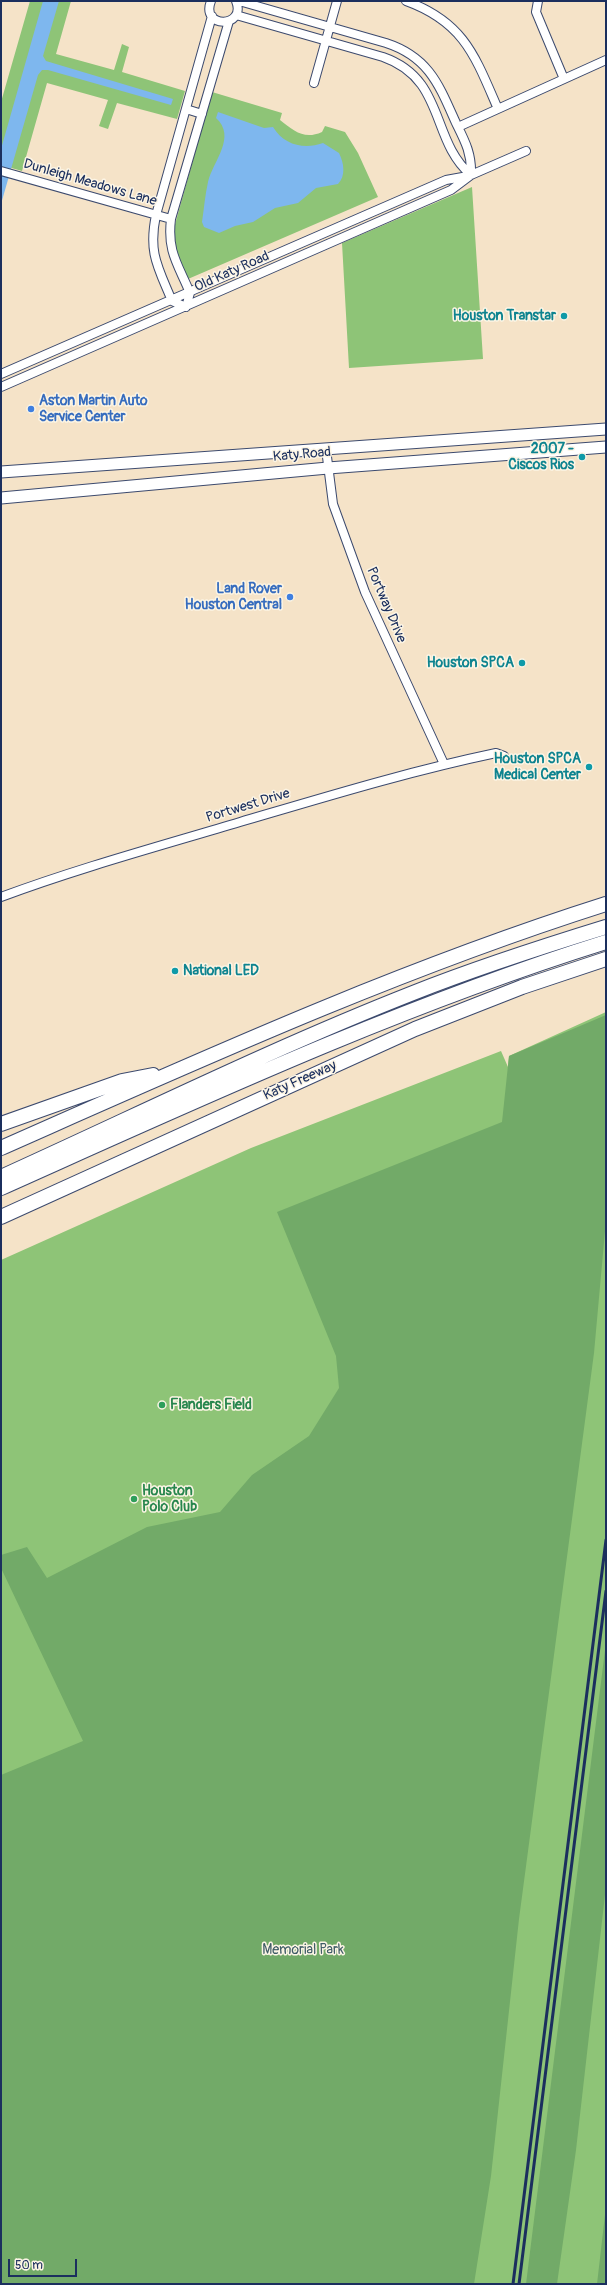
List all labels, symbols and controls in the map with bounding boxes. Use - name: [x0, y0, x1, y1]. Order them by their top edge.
- street label: Dunleigh Meadows Lane: [21, 156, 159, 210]
- street label: Old Katy Road: [192, 248, 272, 296]
- place label: Houston Transtar: [453, 308, 556, 324]
- marker: Houston Transtar: [559, 311, 569, 321]
- place label: Aston Martin Auto Service Center: [39, 393, 148, 426]
- marker: Aston Martin Auto Service Center: [26, 404, 36, 414]
- place label: 2007 - Ciscos Rios: [508, 441, 574, 474]
- street label: Katy Road: [272, 444, 332, 466]
- marker: 2007 - Ciscos Rios: [577, 452, 587, 462]
- street label: Portway Drive: [362, 565, 410, 645]
- place label: Land Rover Houston Central: [185, 581, 282, 614]
- marker: Land Rover Houston Central: [285, 592, 295, 602]
- place label: Houston SPCA: [427, 655, 514, 671]
- marker: Houston SPCA: [517, 658, 527, 668]
- place label: Houston SPCA Medical Center: [494, 751, 581, 784]
- marker: Houston SPCA Medical Center: [584, 762, 594, 772]
- street label: Portwest Drive: [204, 785, 292, 827]
- place label: National LED: [183, 963, 259, 979]
- marker: National LED: [170, 966, 180, 976]
- street label: Katy Freeway: [261, 1057, 339, 1105]
- place label: Flanders Field: [170, 1397, 252, 1413]
- marker: Flanders Field: [157, 1400, 167, 1410]
- place label: Houston Polo Club: [142, 1483, 197, 1516]
- marker: Houston Polo Club: [129, 1494, 139, 1504]
- park label: Memorial Park: [262, 1942, 344, 1958]
- scale bar: [10, 2251, 79, 2277]
- text: 50 m: [15, 2258, 43, 2273]

